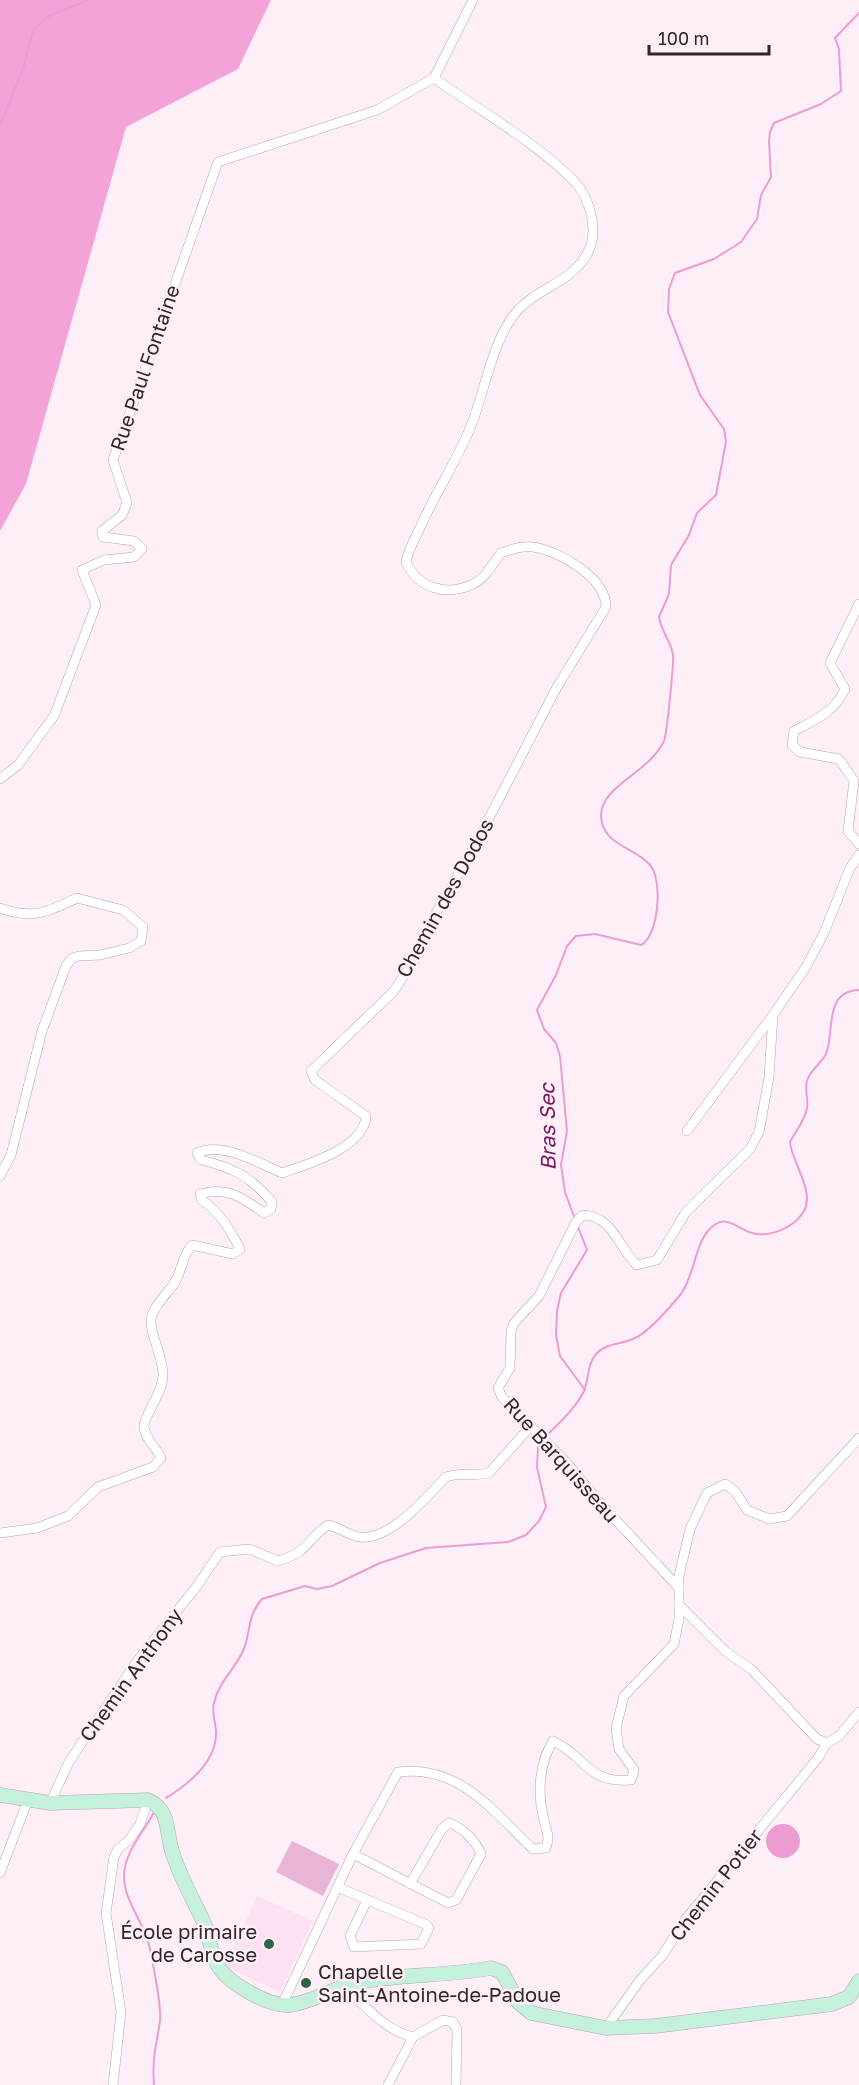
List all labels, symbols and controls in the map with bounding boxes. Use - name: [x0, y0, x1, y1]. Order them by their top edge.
- scale bar: [649, 18, 769, 56]
- text: 100 m: [658, 27, 709, 49]
- street label: Rue Paul Fontaine: [104, 282, 184, 454]
- street label: Chemin des Dodos: [390, 814, 498, 981]
- water label: Bras Sec: [533, 1082, 561, 1171]
- street label: Rue Barquisseau: [499, 1392, 624, 1527]
- street label: Chemin Anthony: [74, 1603, 187, 1746]
- street label: Chemin Potier: [664, 1823, 767, 1945]
- place label: École primaire de Carosse: [120, 1919, 257, 1966]
- marker: École primaire de Carosse: [262, 1937, 276, 1951]
- place label: Chapelle Saint-Antoine-de-Padoue: [318, 1959, 561, 2006]
- marker: Chapelle Saint-Antoine-de-Padoue: [299, 1976, 313, 1990]

